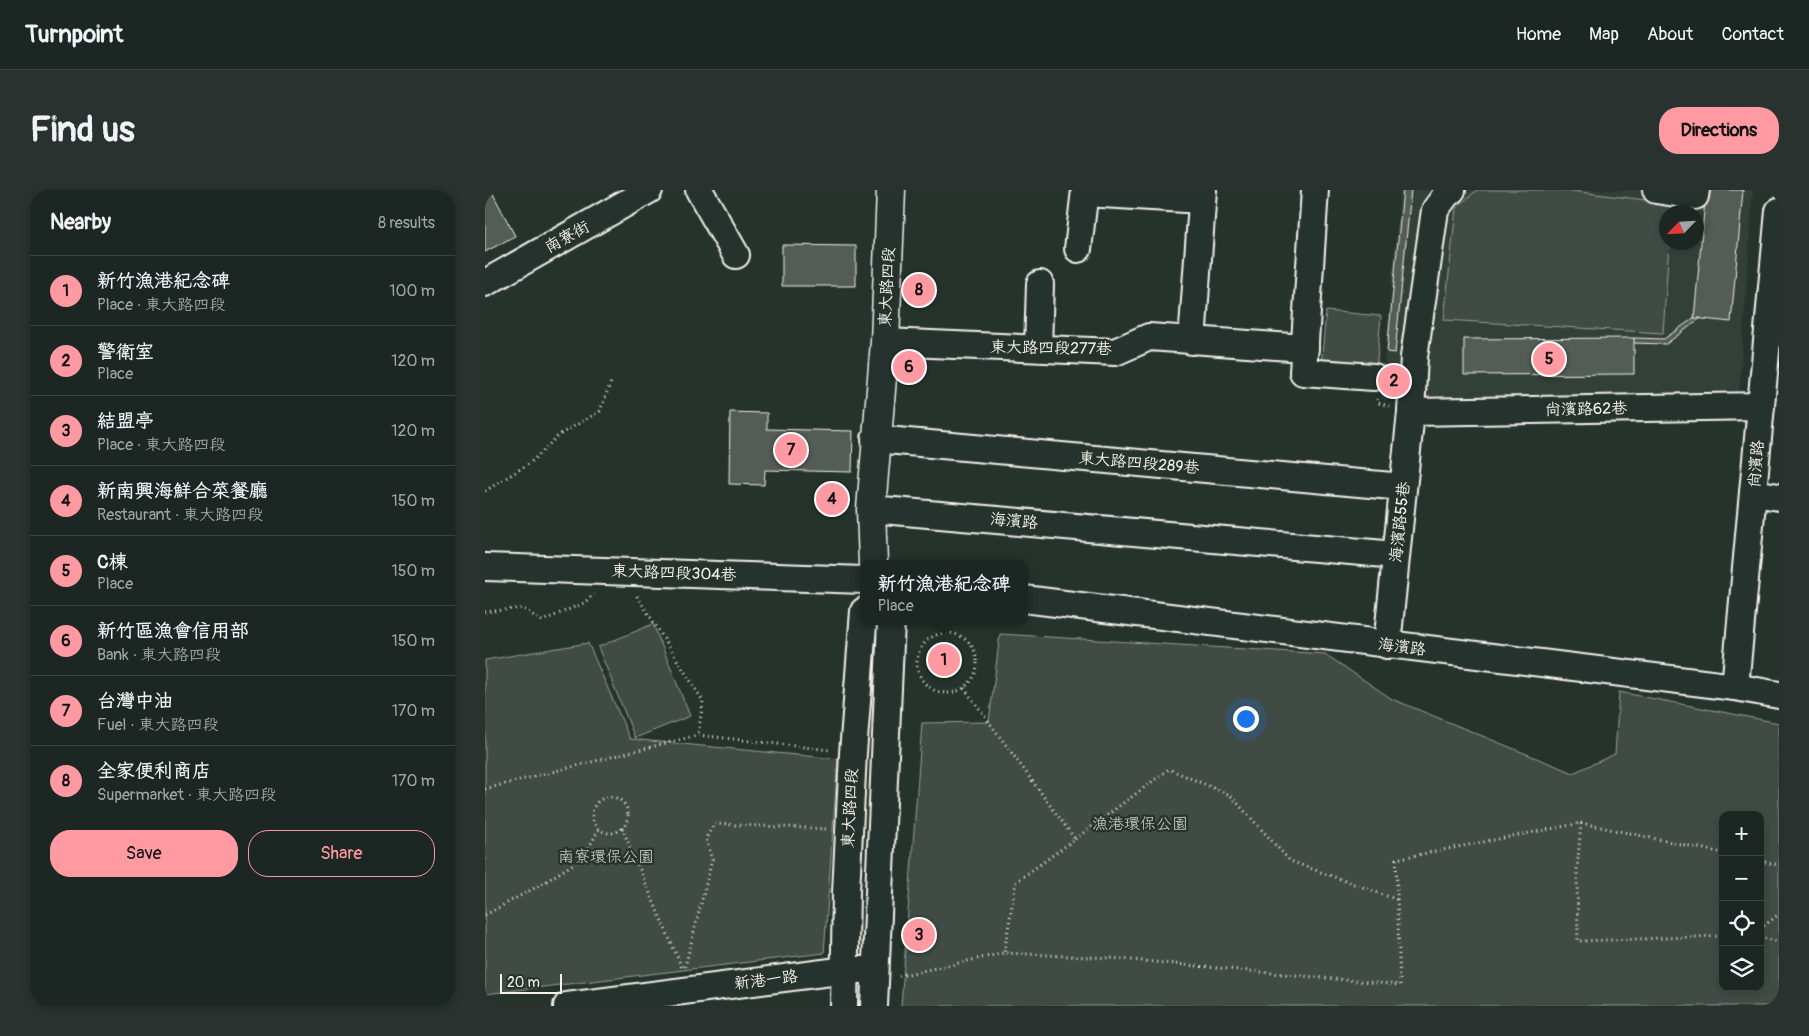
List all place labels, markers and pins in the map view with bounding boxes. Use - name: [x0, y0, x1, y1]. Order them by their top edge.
- pin: 8: [903, 271, 935, 309]
- pin: 5: [1533, 340, 1565, 378]
- pin: 6: [893, 348, 925, 386]
- pin: 2: [1378, 362, 1410, 400]
- pin: 7: [775, 431, 807, 469]
- pin: 4: [816, 480, 848, 518]
- pin: 1: [928, 641, 960, 679]
- pin: 3: [903, 916, 935, 954]

